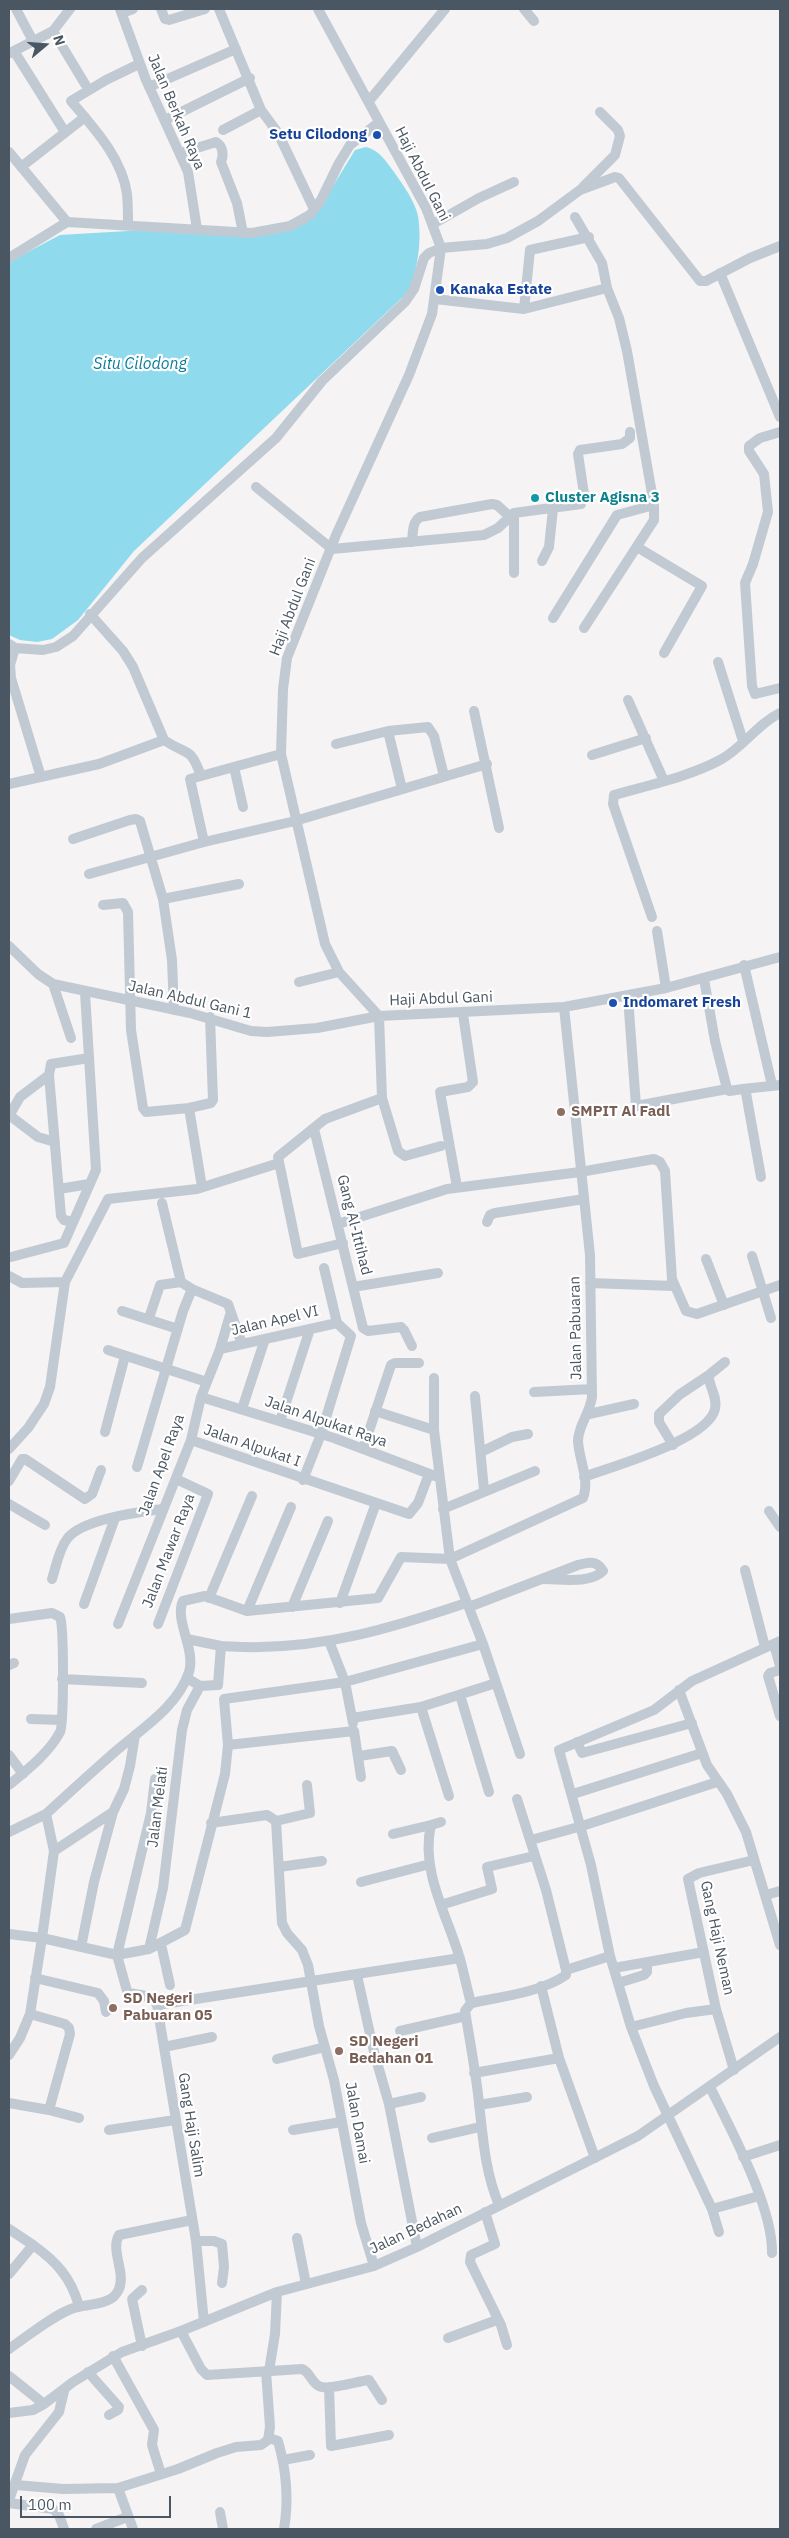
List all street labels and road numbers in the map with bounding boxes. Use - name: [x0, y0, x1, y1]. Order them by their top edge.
- street label: Jalan Berkah Raya: [144, 51, 208, 173]
- street label: Haji Abdul Gani: [390, 124, 454, 224]
- street label: Haji Abdul Gani: [266, 555, 320, 659]
- street label: Jalan Abdul Gani 1: [126, 977, 254, 1023]
- street label: Haji Abdul Gani: [389, 988, 493, 1010]
- street label: Gang Al-Ittihad: [333, 1173, 375, 1277]
- street label: Jalan Pabuaran: [566, 1276, 586, 1380]
- street label: Jalan Apel VI: [230, 1302, 320, 1340]
- street label: Jalan Alpukat Raya: [263, 1393, 389, 1451]
- street label: Jalan Apel Raya: [135, 1412, 189, 1518]
- street label: Jalan Alpukat I: [201, 1421, 303, 1471]
- street label: Jalan Mawar Raya: [139, 1491, 199, 1611]
- street label: Jalan Melati: [144, 1766, 172, 1848]
- street label: Gang Haji Neman: [696, 1879, 738, 1997]
- street label: Gang Haji Salim: [174, 2071, 208, 2179]
- street label: Jalan Damai: [341, 2081, 373, 2165]
- street label: Jalan Bedahan: [367, 2200, 465, 2258]

